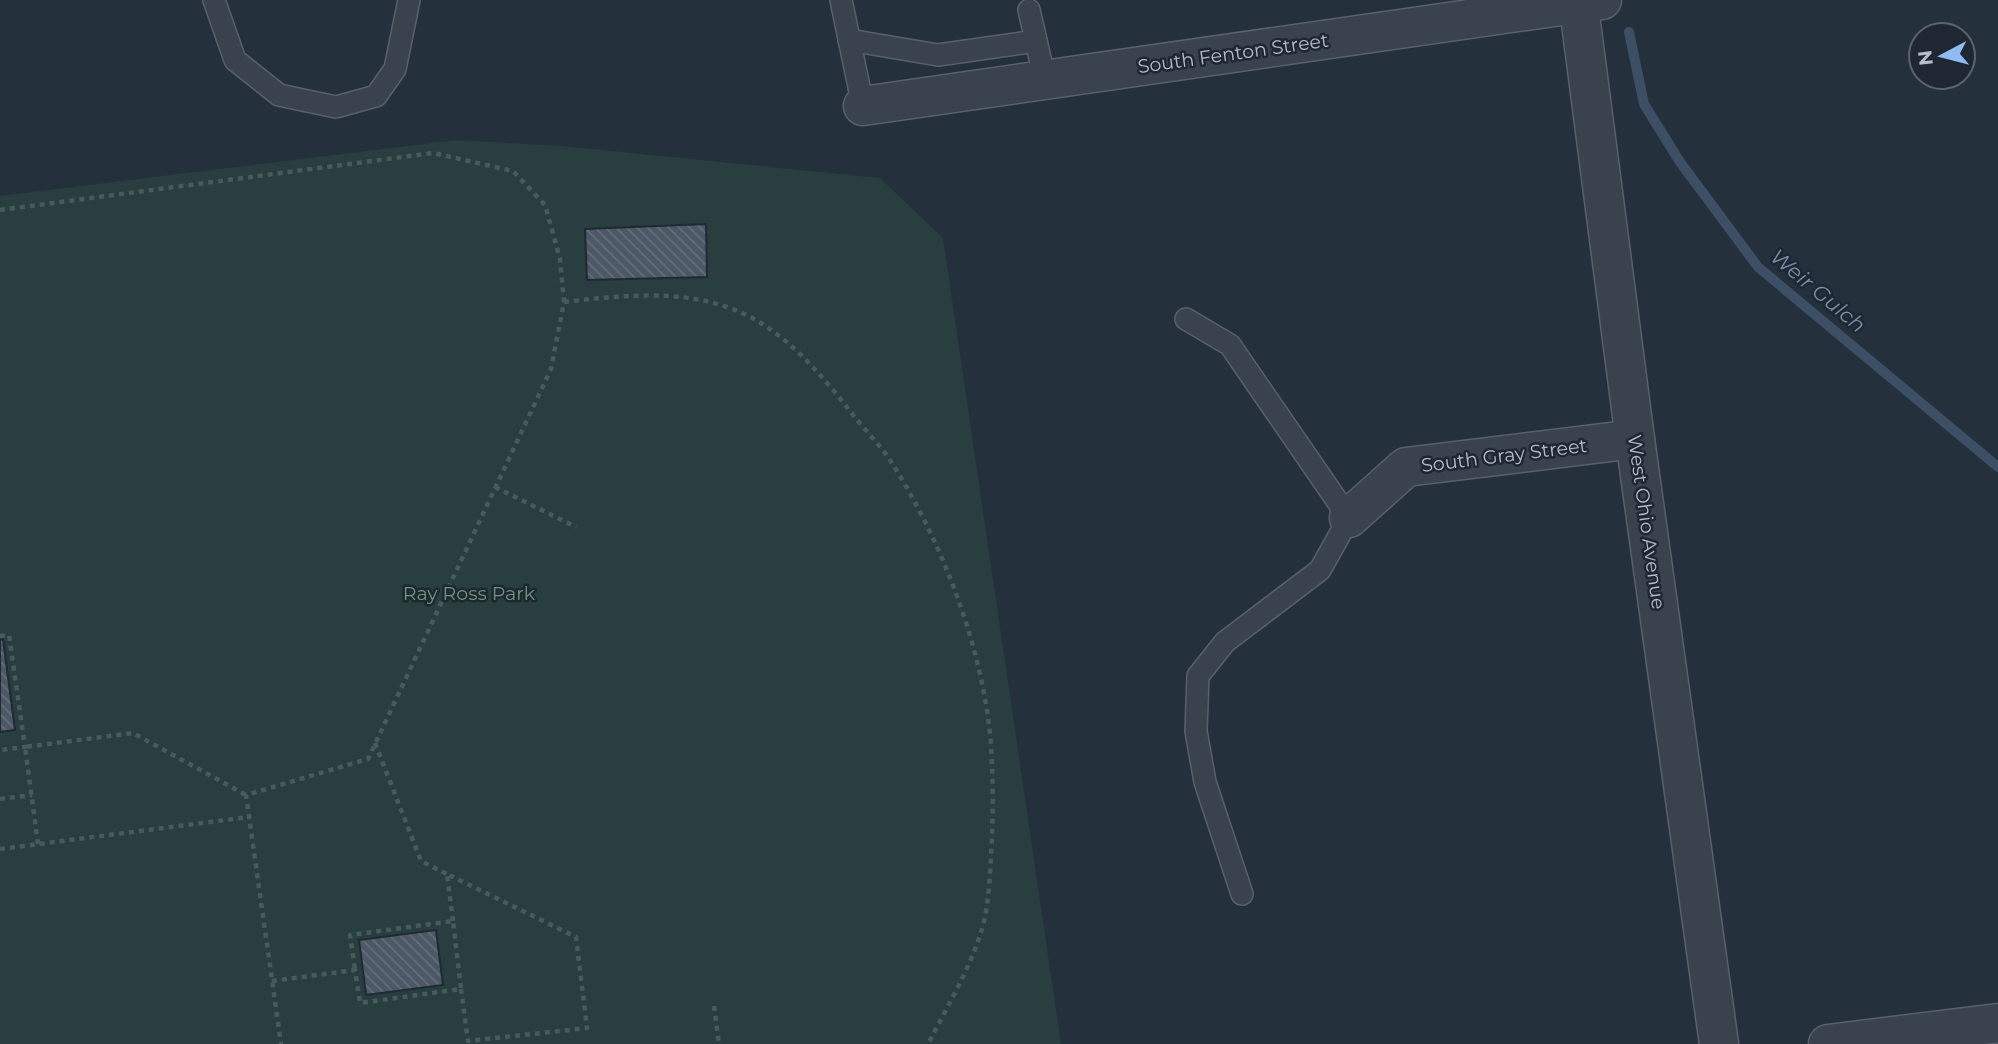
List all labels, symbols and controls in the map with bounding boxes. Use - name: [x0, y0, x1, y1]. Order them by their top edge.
- north arrow: [1907, 21, 1977, 91]
- street label: South Fenton Street: [1136, 29, 1330, 78]
- text: N: [1913, 49, 1938, 67]
- water label: Weir Gulch: [1766, 244, 1871, 337]
- street label: West Ohio Avenue: [1623, 433, 1670, 611]
- street label: South Gray Street: [1420, 434, 1589, 477]
- park label: Ray Ross Park: [403, 582, 536, 605]

